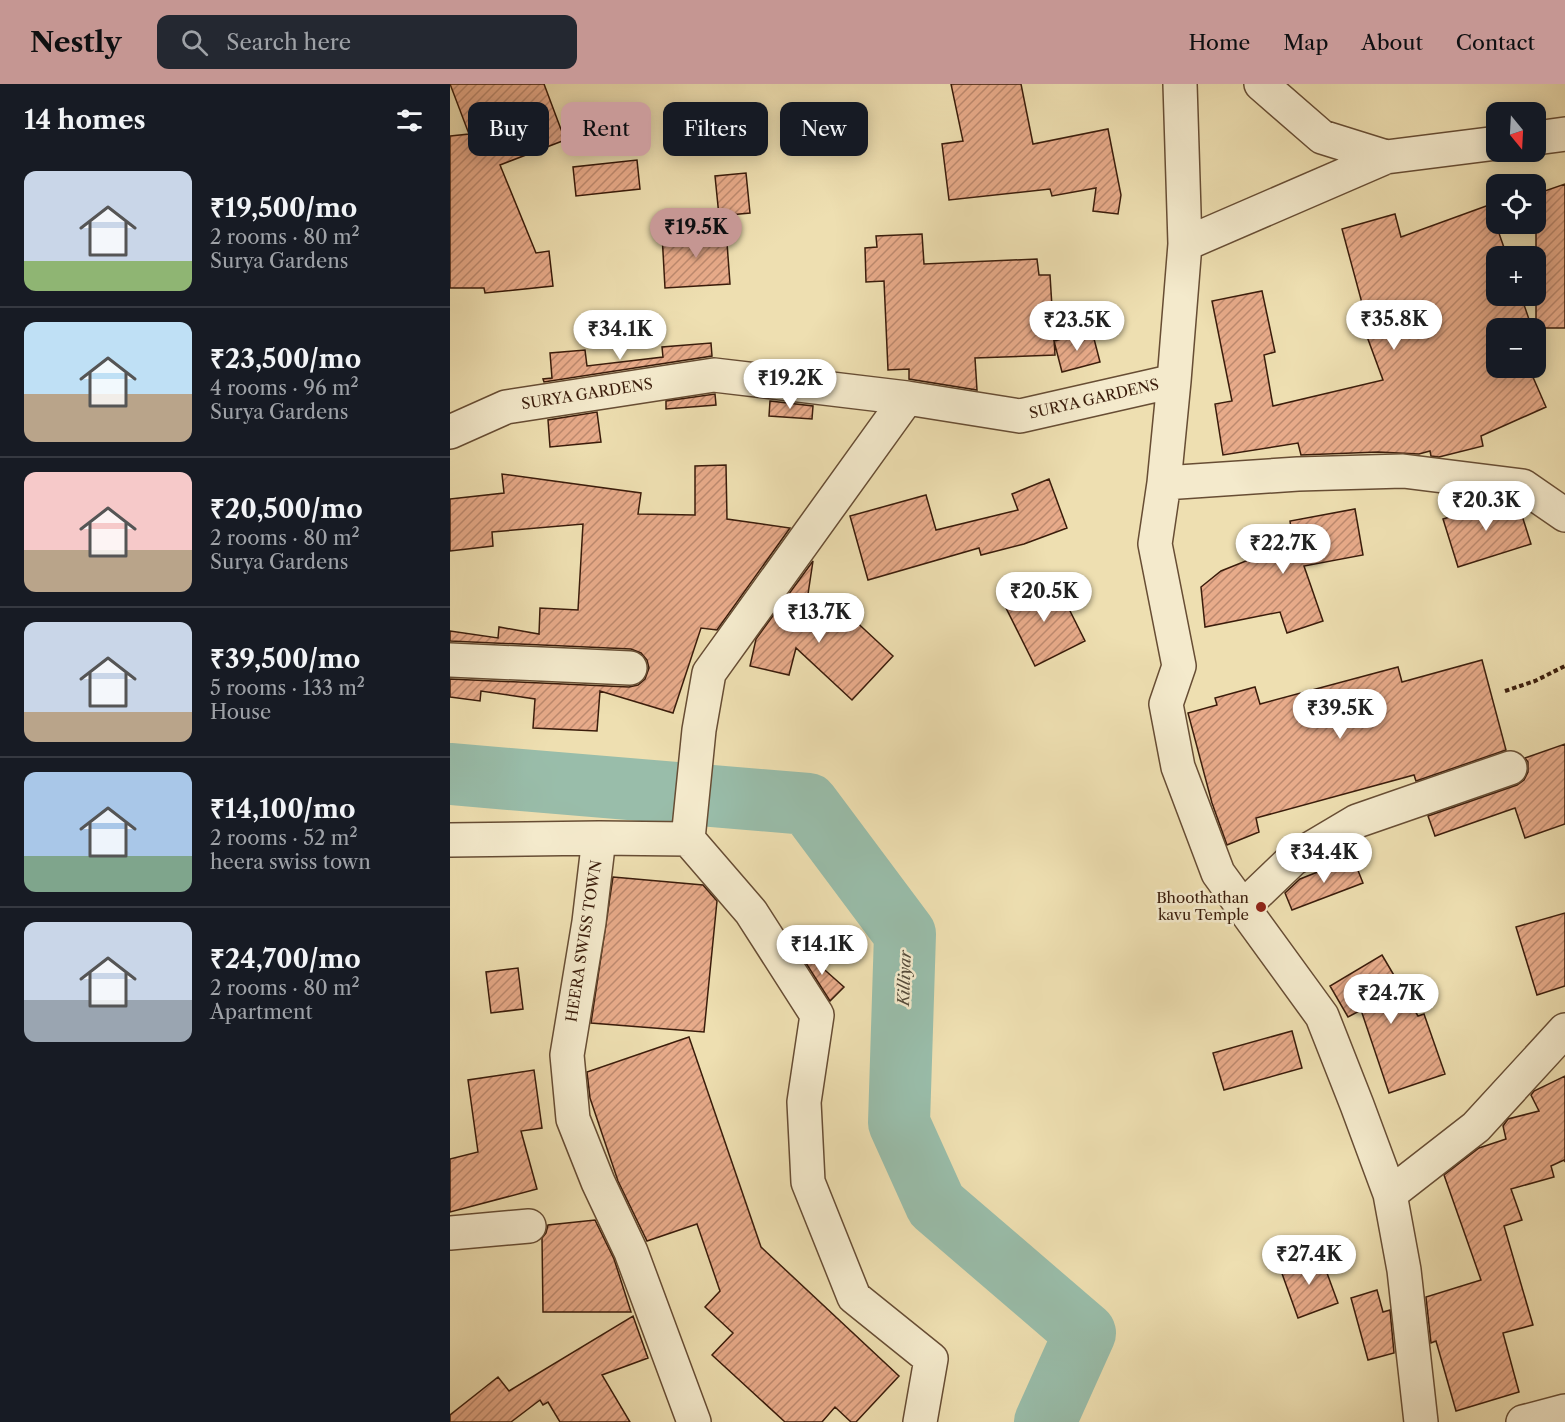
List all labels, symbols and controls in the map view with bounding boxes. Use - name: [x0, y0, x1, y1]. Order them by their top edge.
- search box: [157, 15, 577, 69]
- text: Nestly: [30, 25, 121, 59]
- icon: search: [178, 26, 211, 59]
- text: Search here: [226, 29, 351, 56]
- text: Home: [1189, 30, 1250, 55]
- text: Map: [1283, 30, 1328, 55]
- text: About: [1361, 30, 1423, 55]
- text: Contact: [1456, 30, 1535, 55]
- chip: Buy: [468, 102, 549, 156]
- chip: Rent: [561, 102, 651, 156]
- chip: Filters: [663, 102, 768, 156]
- chip: New: [780, 102, 868, 156]
- north arrow: [1486, 102, 1546, 162]
- map controls: [1486, 102, 1546, 378]
- text: 14 homes: [24, 104, 146, 136]
- icon: filters: [393, 104, 426, 137]
- button: locate: [1486, 174, 1546, 234]
- text: ₹19,500/mo: [210, 192, 357, 224]
- icon: home: [72, 195, 144, 267]
- pin: ₹19.5K: [647, 208, 745, 259]
- text: ₹19.5K: [664, 215, 728, 239]
- text: 2 rooms · 80 m²: [210, 225, 360, 249]
- button: +: [1486, 246, 1546, 306]
- text: Surya Gardens: [210, 249, 348, 273]
- pin: ₹35.8K: [1345, 300, 1443, 351]
- pin: ₹23.5K: [1028, 301, 1126, 352]
- text: ₹35.8K: [1360, 307, 1428, 331]
- text: ₹23.5K: [1043, 308, 1111, 332]
- pin: ₹34.1K: [571, 310, 669, 361]
- text: ₹34.1K: [587, 317, 653, 341]
- button: −: [1486, 318, 1546, 378]
- text: ₹23,500/mo: [210, 343, 361, 375]
- icon: home: [72, 346, 144, 418]
- pin: ₹19.2K: [741, 359, 839, 410]
- text: ₹19.2K: [758, 366, 822, 390]
- street label: SURYA GARDENS: [520, 374, 654, 413]
- street label: SURYA GARDENS: [1027, 374, 1161, 423]
- text: 4 rooms · 96 m²: [210, 376, 359, 400]
- text: Surya Gardens: [210, 400, 348, 424]
- pin: ₹20.3K: [1437, 481, 1535, 532]
- text: ₹20.3K: [1452, 488, 1520, 512]
- text: ₹20,500/mo: [210, 493, 363, 525]
- icon: home: [72, 496, 144, 568]
- pin: ₹22.7K: [1234, 524, 1332, 575]
- text: 2 rooms · 80 m²: [210, 526, 360, 550]
- text: ₹22.7K: [1250, 531, 1316, 555]
- text: Surya Gardens: [210, 550, 348, 574]
- pin: ₹20.5K: [995, 572, 1093, 623]
- text: ₹20.5K: [1010, 579, 1078, 603]
- pin: ₹13.7K: [770, 593, 868, 644]
- text: ₹13.7K: [787, 600, 851, 624]
- text: ₹39,500/mo: [210, 643, 360, 675]
- icon: home: [72, 646, 144, 718]
- text: 5 rooms · 133 m²: [210, 676, 365, 700]
- pin: ₹39.5K: [1291, 689, 1389, 740]
- text: ₹39.5K: [1307, 696, 1373, 720]
- text: House: [210, 700, 271, 724]
- text: ₹14,100/mo: [210, 793, 355, 825]
- icon: home: [72, 796, 144, 868]
- text: 2 rooms · 52 m²: [210, 826, 358, 850]
- pin: ₹34.4K: [1275, 833, 1373, 884]
- text: ₹34.4K: [1290, 840, 1358, 864]
- text: heera swiss town: [210, 850, 371, 874]
- street label: HEERA SWISS TOWN: [561, 859, 606, 1023]
- place label: Bhoothathan kavu Temple: [1156, 888, 1250, 924]
- marker: Bhoothathan kavu Temple: [1254, 900, 1268, 914]
- pin: ₹14.1K: [773, 925, 871, 976]
- text: ₹14.1K: [791, 932, 853, 956]
- text: ₹24,700/mo: [210, 943, 361, 975]
- icon: home: [72, 946, 144, 1018]
- water label: Killiyar: [893, 948, 915, 1008]
- pin: ₹24.7K: [1342, 974, 1440, 1025]
- text: 2 rooms · 80 m²: [210, 976, 360, 1000]
- text: ₹24.7K: [1358, 981, 1424, 1005]
- text: Apartment: [210, 1000, 313, 1024]
- pin: ₹27.4K: [1260, 1235, 1358, 1286]
- text: ₹27.4K: [1276, 1242, 1342, 1266]

